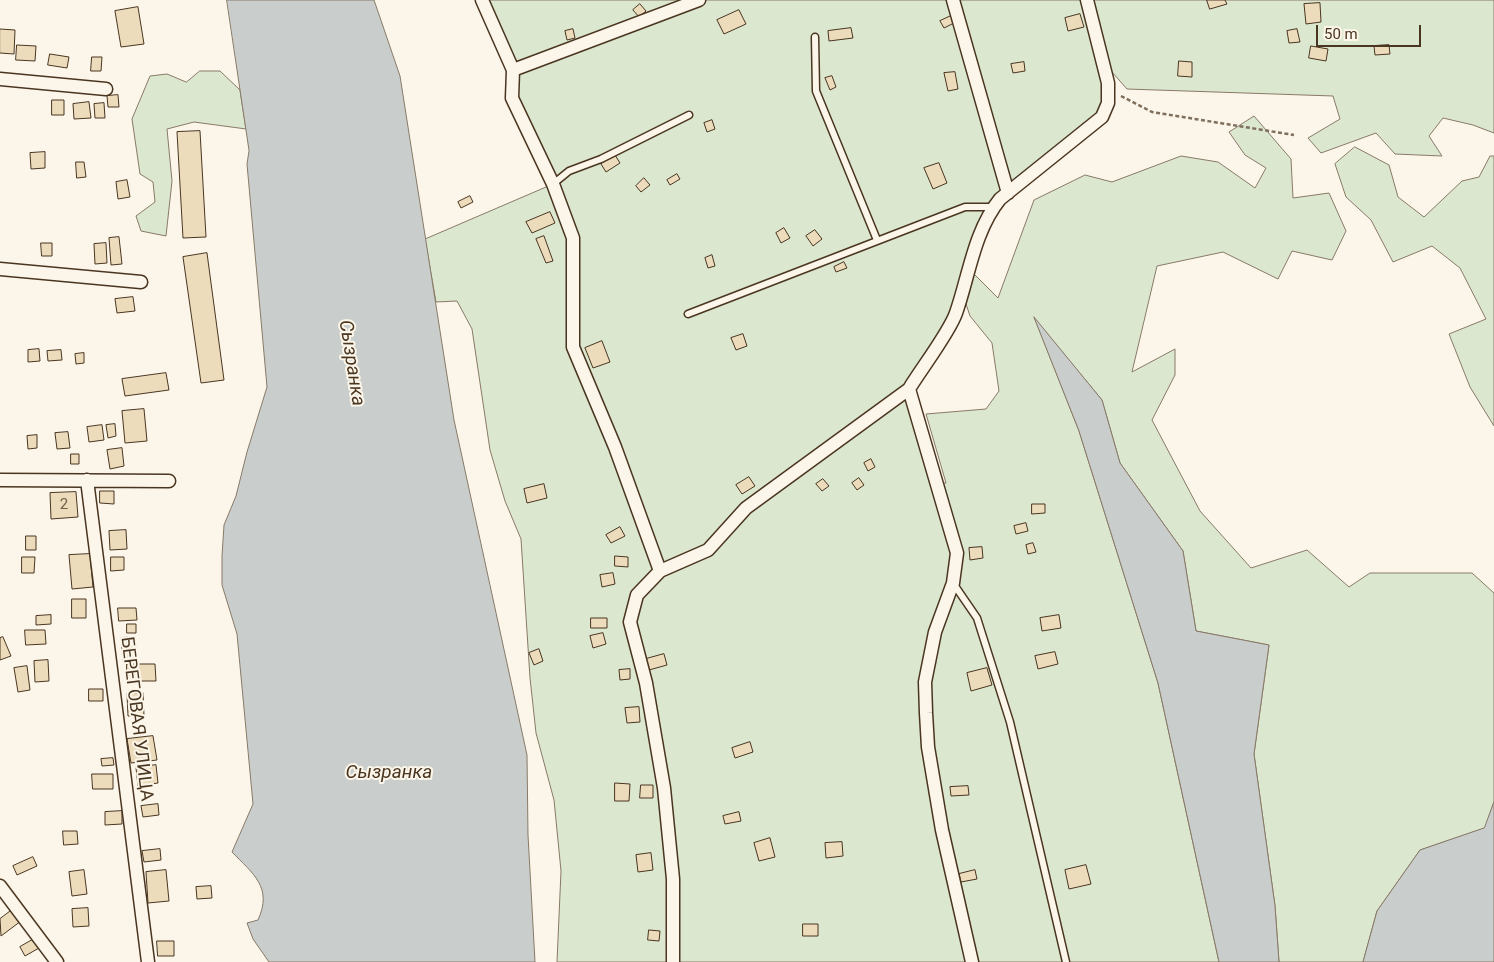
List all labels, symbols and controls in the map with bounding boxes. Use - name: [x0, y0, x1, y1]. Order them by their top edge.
- scale bar: [1319, 15, 1424, 47]
- text: 50 m: [1324, 25, 1358, 43]
- water label: Сызранка: [333, 318, 369, 408]
- house number: 2: [60, 496, 68, 514]
- street label: БЕРЕГОВАЯ УЛИЦА: [115, 636, 157, 802]
- water label: Сызранка: [346, 762, 432, 784]

